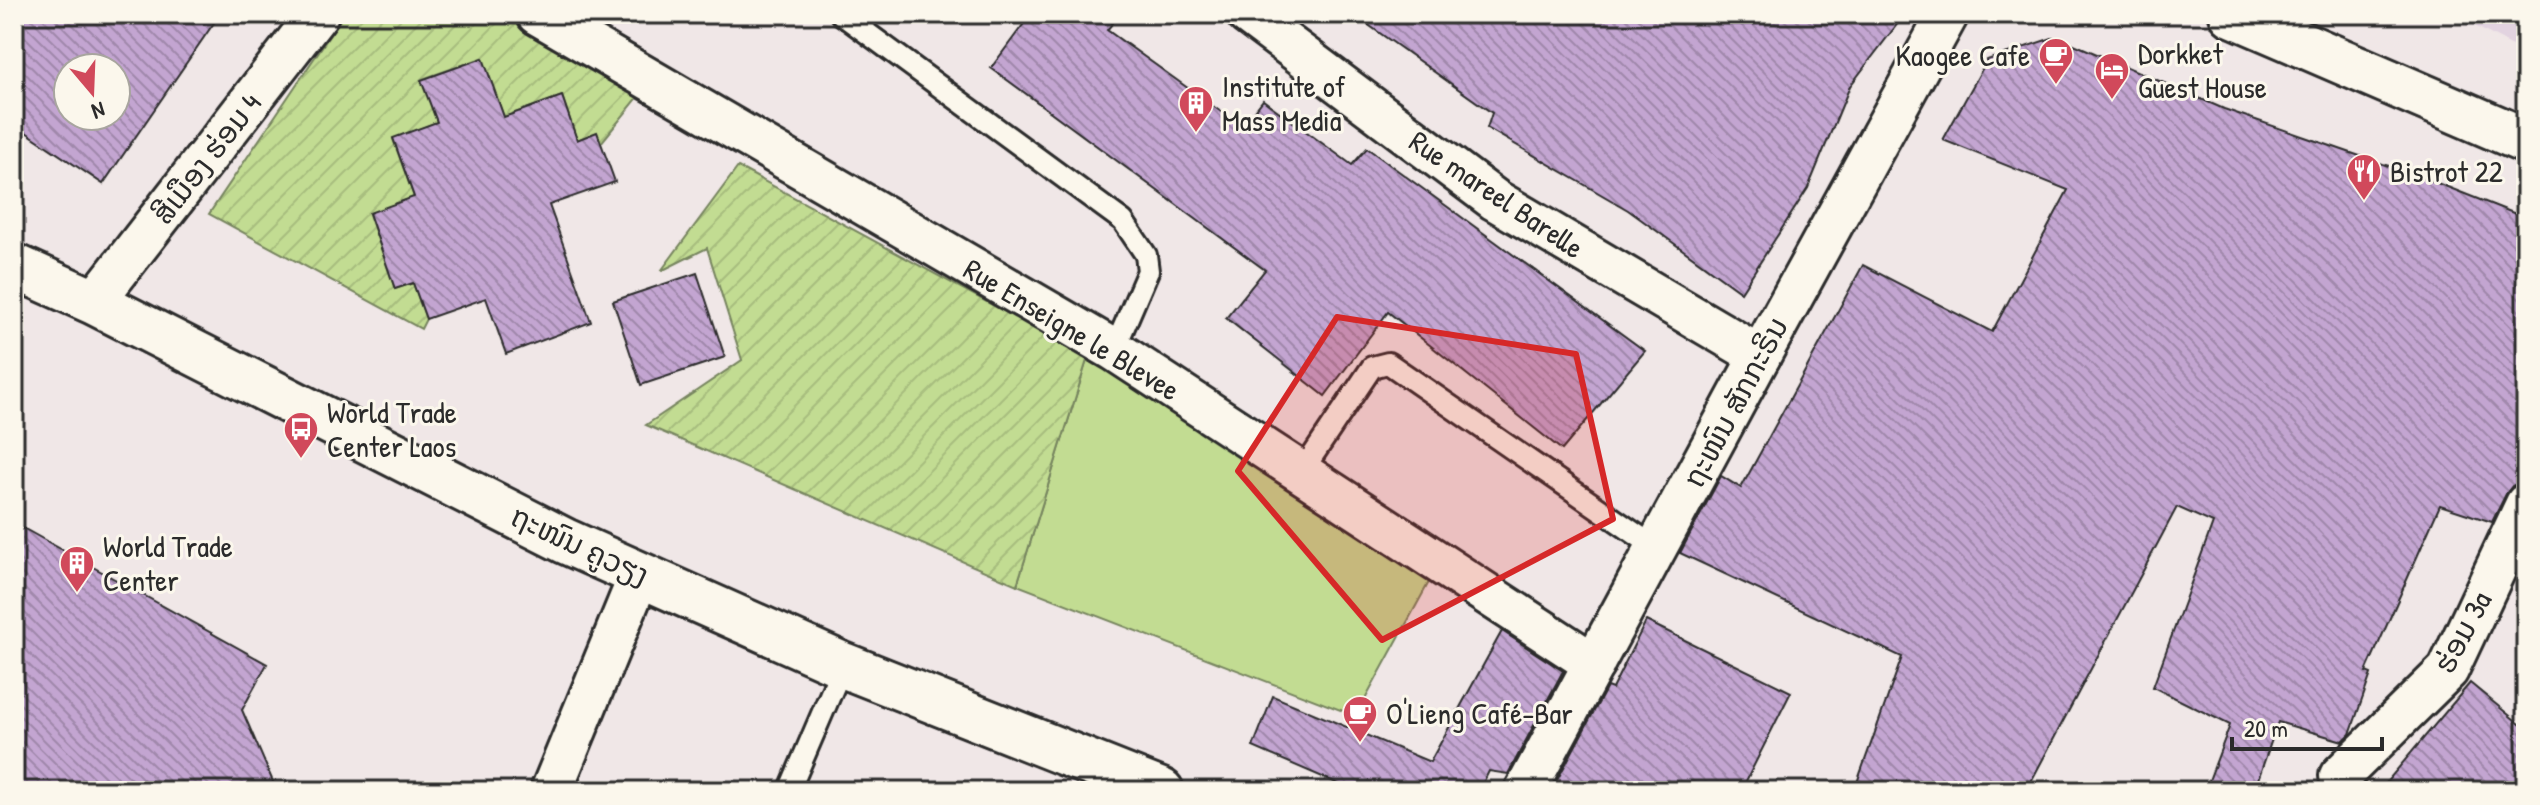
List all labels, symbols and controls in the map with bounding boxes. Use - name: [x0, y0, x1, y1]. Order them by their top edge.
- place label: Dorkket Guest House: [2138, 33, 2267, 107]
- place label: Kaogee Cafe: [1895, 35, 2030, 75]
- cafe icon: Kaogee Cafe: [2037, 36, 2075, 86]
- hotel icon: Dorkket Guest House: [2093, 51, 2131, 101]
- north arrow: [52, 52, 132, 132]
- place label: Institute of Mass Media: [1222, 66, 1346, 140]
- street label: ສີເມືອງ ຮ່ອມ 4: [142, 84, 270, 232]
- building icon: Institute of Mass Media: [1177, 84, 1215, 134]
- text: N: [88, 95, 109, 127]
- street label: Rue mareel Barelle: [1402, 121, 1592, 267]
- place label: Bistrot 22: [2390, 151, 2503, 191]
- restaurant icon: Bistrot 22: [2345, 152, 2383, 202]
- street label: Rue Enseigne le Blevee: [957, 249, 1187, 409]
- street label: ຖະໜົນ ສັກກະຣິນ: [1673, 310, 1797, 494]
- place label: World Trade Center Laos: [327, 392, 457, 466]
- bus stop icon: World Trade Center Laos: [282, 410, 320, 460]
- street label: ຖະໜົນ ຄູວຽງ: [504, 496, 656, 594]
- place label: World Trade Center: [103, 526, 233, 600]
- building icon: World Trade Center: [58, 544, 96, 594]
- street label: ຮ່ອມ 3a: [2424, 584, 2500, 680]
- place label: O'Lieng Café-Bar: [1386, 693, 1573, 733]
- cafe icon: O'Lieng Café-Bar: [1341, 694, 1379, 744]
- scale bar: [2232, 701, 2382, 751]
- text: 20 m: [2244, 712, 2288, 744]

